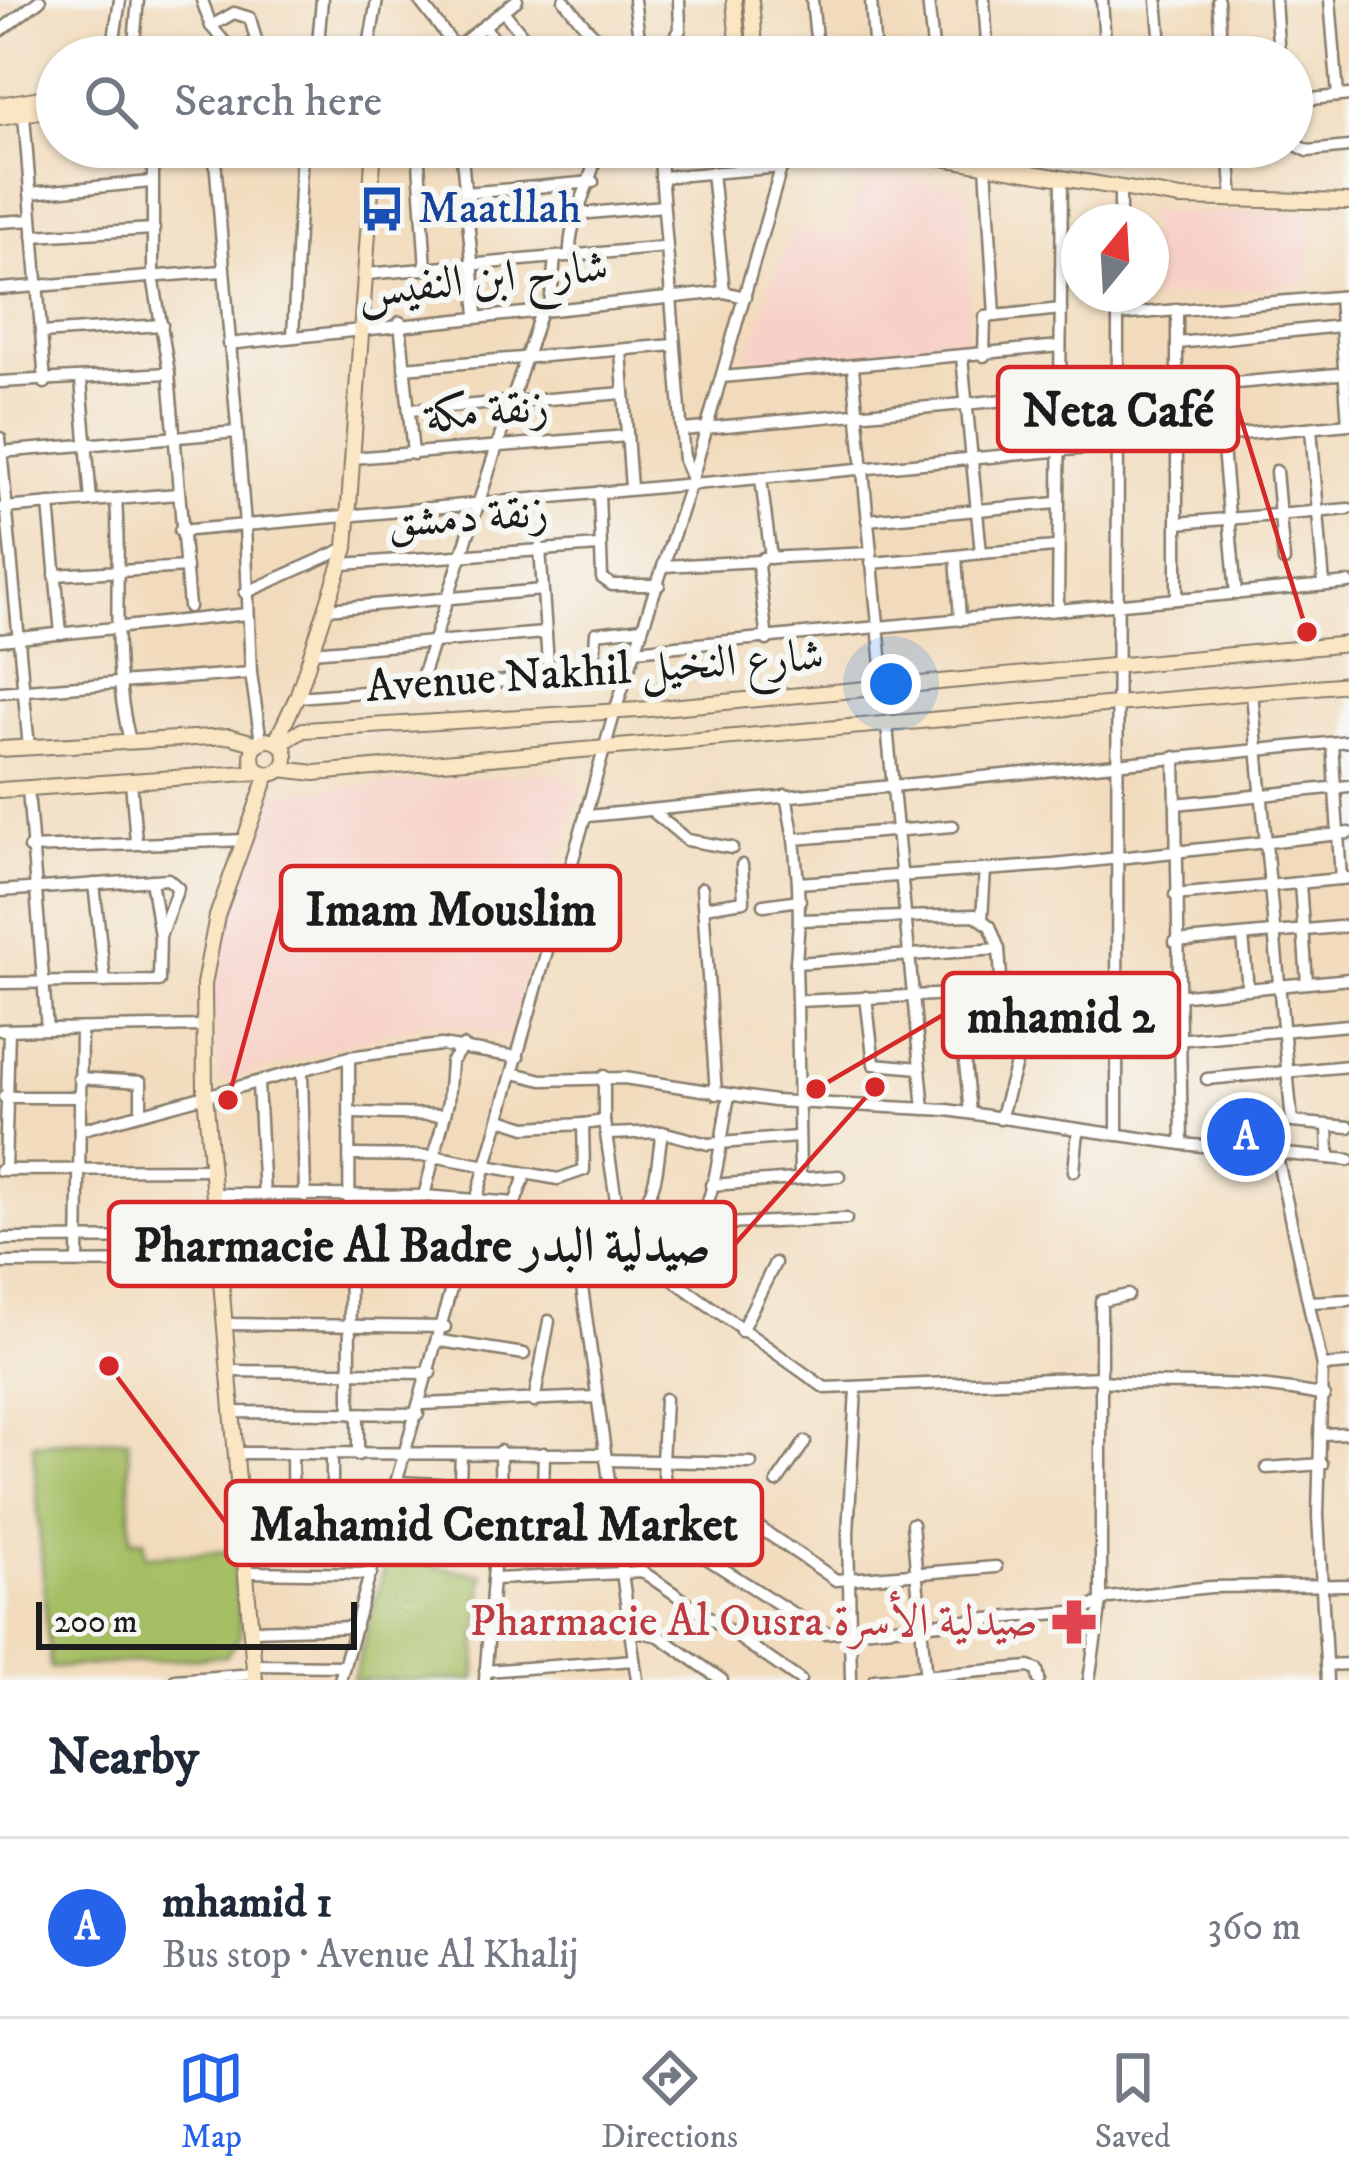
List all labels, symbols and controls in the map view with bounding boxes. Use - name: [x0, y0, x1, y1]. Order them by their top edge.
- search box: [36, 36, 1313, 168]
- icon: search: [78, 69, 144, 135]
- text: Search here: [174, 74, 382, 130]
- place label: Maatllah: [418, 181, 582, 237]
- bus stop icon: Maatllah: [357, 184, 407, 234]
- north arrow: [1061, 204, 1169, 312]
- street label: شارح ابن النفيس: [355, 239, 612, 331]
- callout: Neta Café: [998, 367, 1238, 451]
- street label: زنقة مكة: [421, 379, 551, 445]
- text: Neta Café: [1022, 382, 1215, 442]
- street label: زنقة دمشق: [386, 484, 550, 552]
- street label: Avenue Nakhil شارع النخيل: [364, 628, 826, 723]
- your location: [861, 654, 921, 714]
- callout: Imam Mouslim: [281, 866, 620, 950]
- text: Imam Mouslim: [305, 881, 597, 941]
- callout: mhamid 2: [943, 973, 1179, 1057]
- text: mhamid 2: [967, 988, 1155, 1048]
- pin: A: [1207, 1092, 1285, 1182]
- callout: Pharmacie Al Badre صيدلية البدر: [109, 1202, 735, 1286]
- text: Pharmacie Al Badre صيدلية البدر: [133, 1217, 711, 1277]
- callout: Mahamid Central Market: [226, 1481, 762, 1565]
- text: Mahamid Central Market: [250, 1496, 739, 1556]
- place label: Pharmacie Al Ousra صيدلية الأسرة: [469, 1590, 1038, 1650]
- scale bar: [36, 1596, 357, 1649]
- pharmacy icon: Pharmacie Al Ousra صيدلية الأسرة: [1049, 1597, 1099, 1647]
- text: 200 m: [54, 1602, 138, 1643]
- text: Nearby: [48, 1726, 199, 1790]
- text: mhamid 1: [162, 1875, 333, 1931]
- text: A: [75, 1903, 99, 1952]
- text: 360 m: [1207, 1903, 1301, 1952]
- text: Bus stop · Avenue Al Khalij: [162, 1931, 578, 1980]
- tab: Map: [178, 2045, 244, 2158]
- tab: Directions: [601, 2045, 738, 2158]
- tab: Saved: [1095, 2045, 1171, 2158]

